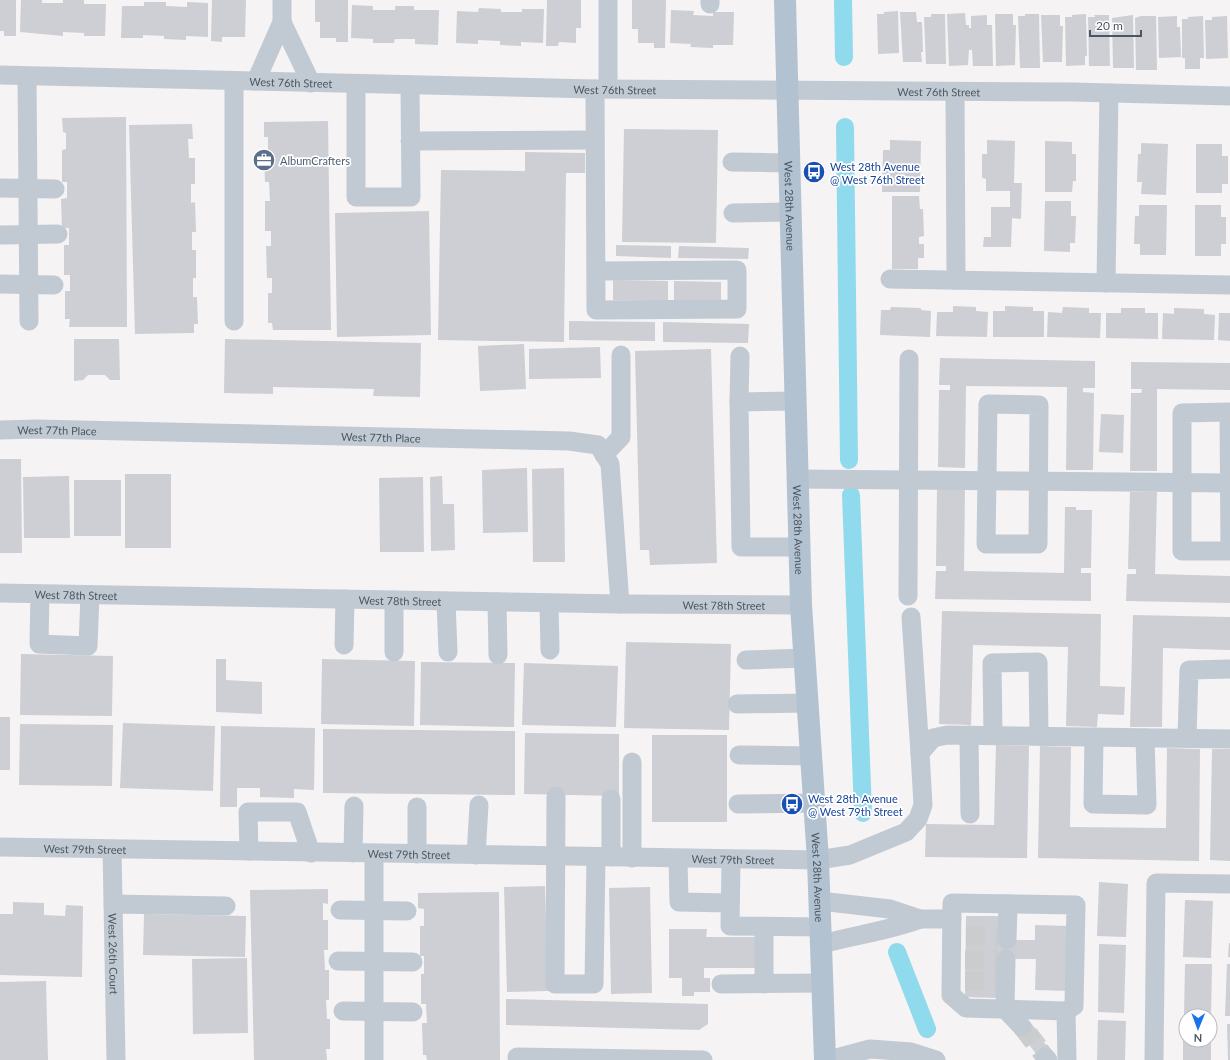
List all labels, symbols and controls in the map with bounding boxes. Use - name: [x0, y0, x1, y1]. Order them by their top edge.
- scale bar: [1090, 12, 1141, 38]
- text: 20 m: [1096, 18, 1123, 33]
- street label: West 76th Street: [249, 74, 333, 89]
- street label: West 76th Street: [573, 82, 656, 96]
- street label: West 76th Street: [897, 84, 980, 98]
- office icon: AlbumCrafters: [251, 147, 277, 173]
- place label: AlbumCrafters: [280, 154, 350, 167]
- bus stop icon: West 28th Avenue @ West 76th Street: [801, 159, 827, 185]
- place label: West 28th Avenue @ West 76th Street: [830, 160, 925, 186]
- street label: West 28th Avenue: [783, 161, 798, 251]
- street label: West 77th Place: [17, 422, 97, 437]
- street label: West 77th Place: [341, 429, 421, 444]
- street label: West 28th Avenue: [791, 485, 807, 575]
- street label: West 78th Street: [34, 587, 118, 602]
- street label: West 78th Street: [358, 593, 442, 607]
- street label: West 78th Street: [682, 598, 765, 611]
- bus stop icon: West 28th Avenue @ West 79th Street: [779, 791, 805, 817]
- place label: West 28th Avenue @ West 79th Street: [808, 792, 903, 818]
- street label: West 28th Avenue: [810, 832, 827, 923]
- street label: West 79th Street: [43, 841, 127, 856]
- street label: West 79th Street: [367, 846, 451, 861]
- street label: West 79th Street: [691, 851, 774, 866]
- street label: West 26th Court: [107, 913, 121, 995]
- north arrow: [1178, 1008, 1218, 1048]
- text: N: [1193, 1032, 1202, 1045]

